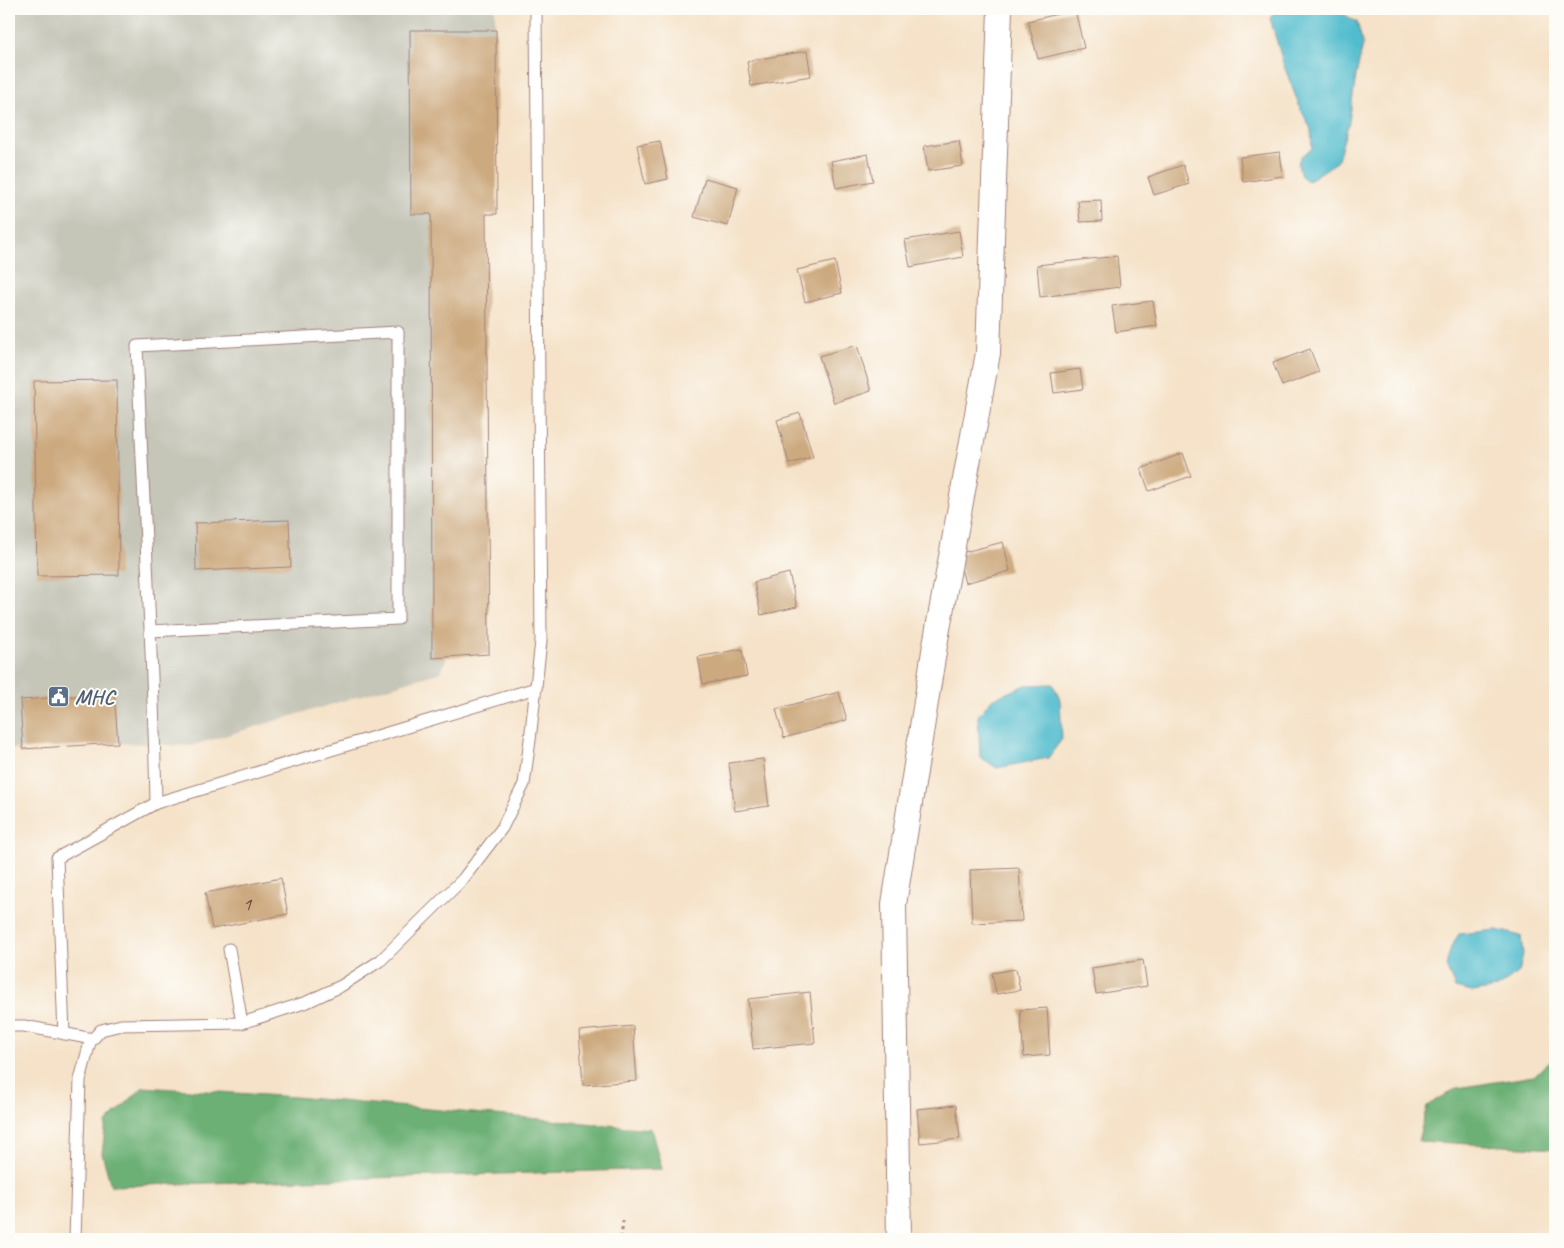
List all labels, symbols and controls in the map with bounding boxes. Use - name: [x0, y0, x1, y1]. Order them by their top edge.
- place label: МНС: [75, 684, 118, 710]
- public building icon: МНС: [47, 685, 71, 709]
- house number: 1: [243, 892, 253, 916]

